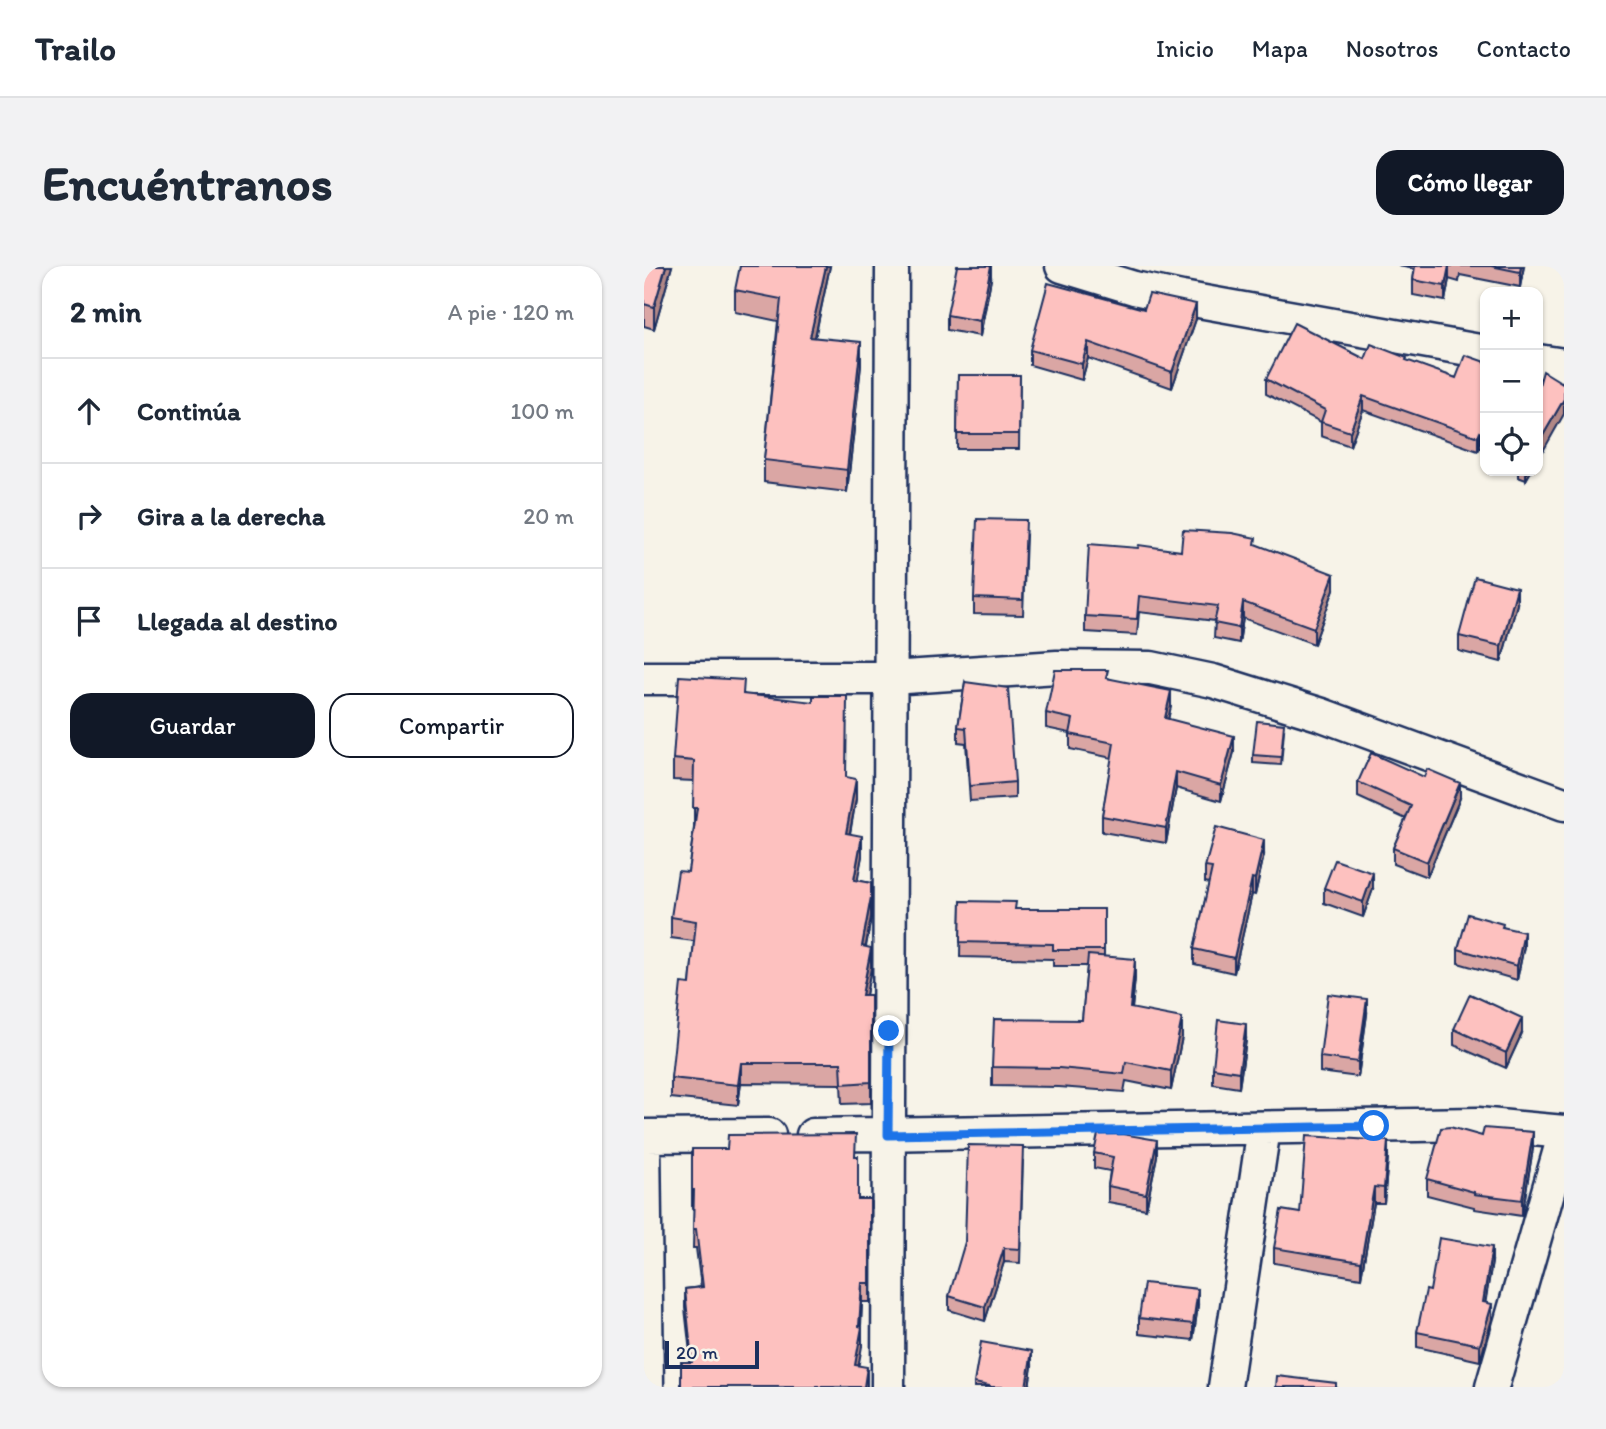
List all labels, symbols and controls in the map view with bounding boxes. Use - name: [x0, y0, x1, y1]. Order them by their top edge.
- text: Trailo: [35, 29, 116, 68]
- text: Inicio: [1156, 34, 1214, 63]
- text: Mapa: [1252, 34, 1308, 63]
- text: Nosotros: [1346, 34, 1438, 63]
- text: Contacto: [1476, 34, 1571, 63]
- button: Cómo llegar: [1376, 150, 1564, 215]
- text: Encuéntranos: [42, 153, 333, 212]
- map controls: [1480, 287, 1543, 476]
- button: +: [1480, 287, 1543, 350]
- text: 2 min: [70, 293, 141, 330]
- text: A pie · 120 m: [448, 298, 574, 326]
- button: −: [1480, 350, 1543, 413]
- icon: ahead: [70, 392, 108, 430]
- text: Continúa: [137, 395, 241, 427]
- text: 100 m: [510, 397, 574, 425]
- button: locate: [1480, 413, 1543, 476]
- icon: right: [70, 497, 108, 535]
- text: Gira a la derecha: [137, 500, 325, 532]
- text: 20 m: [523, 502, 574, 530]
- icon: arrive: [70, 602, 108, 640]
- text: Llegada al destino: [137, 605, 338, 637]
- button: Guardar: [70, 693, 315, 758]
- button: Compartir: [329, 693, 574, 758]
- route end: [873, 1015, 904, 1046]
- route start: [1358, 1110, 1389, 1141]
- scale bar: [665, 1338, 760, 1370]
- text: 20 m: [676, 1341, 718, 1364]

